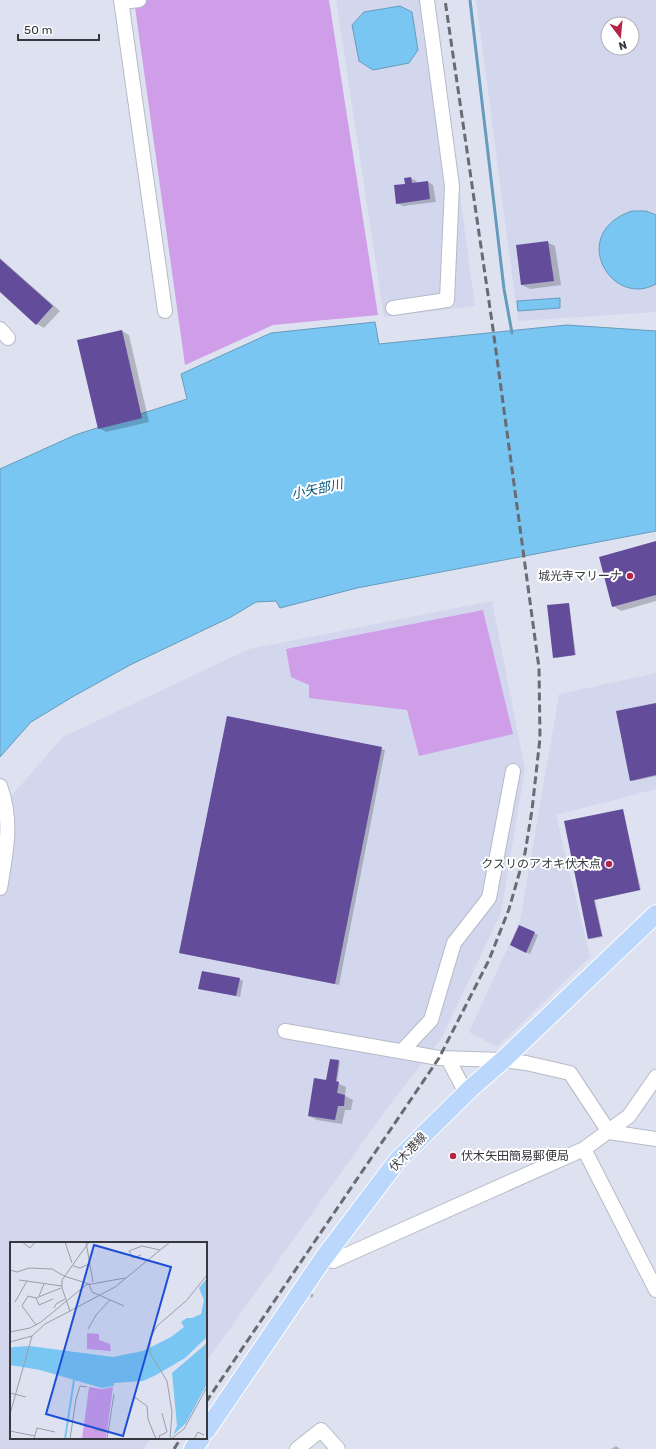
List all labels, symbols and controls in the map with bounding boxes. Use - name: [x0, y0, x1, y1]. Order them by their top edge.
- scale bar: [18, 16, 99, 42]
- north arrow: [600, 16, 640, 56]
- text: 50 m: [24, 23, 52, 37]
- text: N: [617, 38, 628, 52]
- water label: 小矢部川: [290, 476, 346, 502]
- place label: 城光寺マリーナ: [538, 569, 622, 583]
- marker: 城光寺マリーナ: [625, 571, 635, 581]
- place label: クスリのアオキ伏木点: [481, 857, 601, 871]
- marker: クスリのアオキ伏木点: [604, 859, 614, 869]
- street label: 伏木港線: [387, 1130, 429, 1174]
- place label: 伏木矢田簡易郵便局: [461, 1149, 569, 1163]
- marker: 伏木矢田簡易郵便局: [448, 1151, 458, 1161]
- inset map: [10, 1242, 207, 1439]

